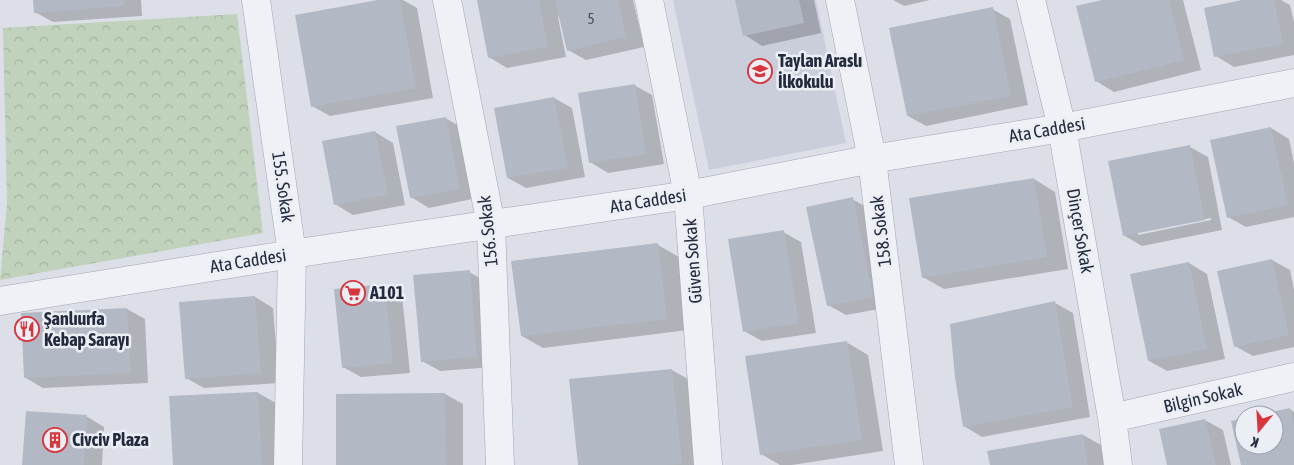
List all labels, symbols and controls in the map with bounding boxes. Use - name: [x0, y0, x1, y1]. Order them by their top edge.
- house number: 5: [587, 10, 595, 27]
- place label: Taylan Araslı İlkokulu: [778, 50, 862, 92]
- school or university icon: Taylan Araslı İlkokulu: [747, 58, 773, 84]
- street label: Ata Caddesi: [1007, 112, 1087, 147]
- street label: 155. Sokak: [268, 150, 299, 224]
- street label: Ata Caddesi: [608, 184, 688, 217]
- street label: Dinçer Sokak: [1063, 187, 1098, 275]
- street label: 156. Sokak: [473, 194, 502, 268]
- street label: 158. Sokak: [866, 194, 895, 268]
- street label: Güven Sokak: [679, 218, 706, 304]
- street label: Ata Caddesi: [208, 244, 288, 277]
- supermarket icon: A101: [340, 280, 366, 306]
- place label: A101: [369, 282, 404, 303]
- place label: Şanlıurfa Kebap Sarayı: [44, 308, 129, 350]
- restaurant icon: Şanlıurfa Kebap Sarayı: [14, 316, 40, 342]
- street label: Bilgin Sokak: [1161, 378, 1245, 417]
- north arrow: [1234, 405, 1284, 455]
- building icon: Civciv Plaza: [42, 427, 68, 453]
- place label: Civciv Plaza: [72, 429, 149, 450]
- text: K: [1249, 434, 1261, 451]

